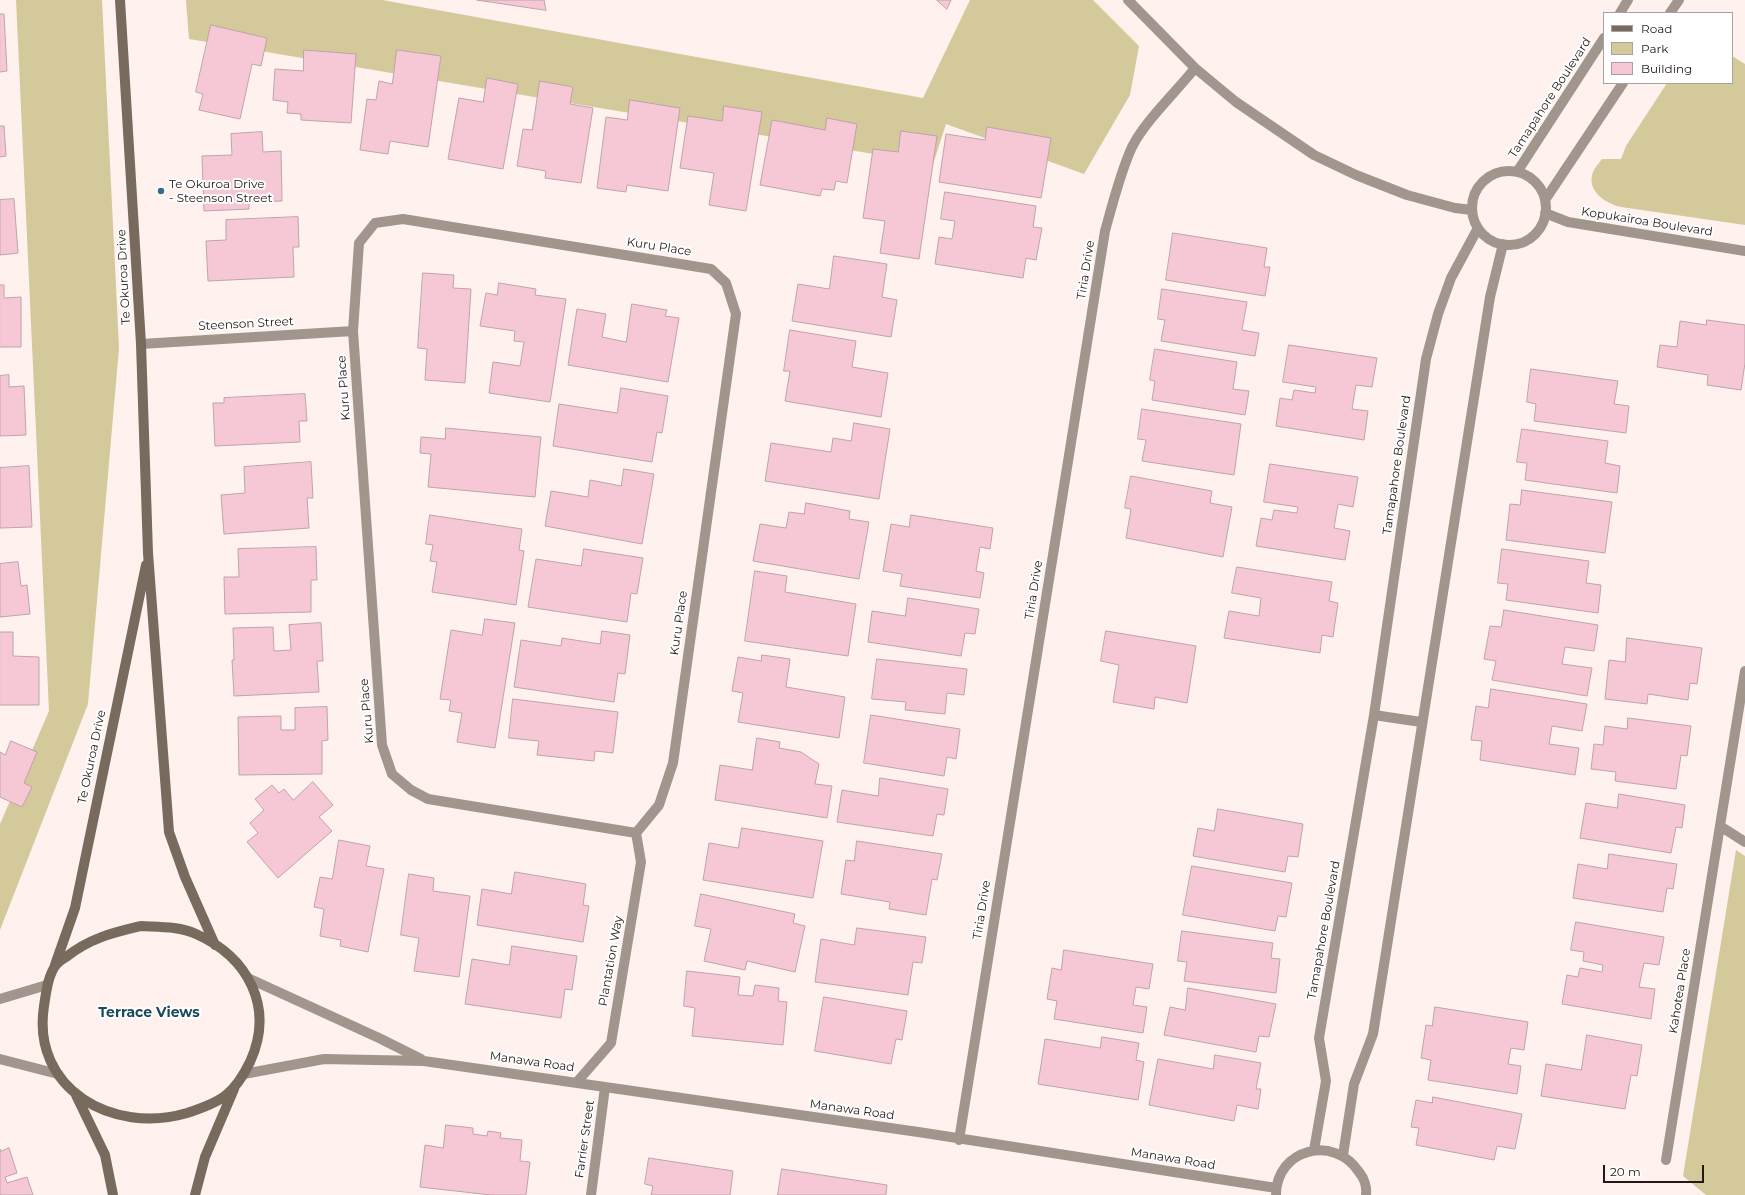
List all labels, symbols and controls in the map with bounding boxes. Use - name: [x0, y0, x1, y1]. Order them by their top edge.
- legend: [1603, 12, 1733, 84]
- text: Road: [1641, 21, 1672, 36]
- street label: Tamapahore Boulevard: [1506, 35, 1594, 161]
- text: Park: [1641, 41, 1668, 56]
- text: Building: [1641, 61, 1692, 76]
- place label: Te Okuroa Drive - Steenson Street: [169, 177, 272, 205]
- marker: Te Okuroa Drive - Steenson Street: [156, 186, 166, 196]
- street label: Kopukairoa Boulevard: [1580, 204, 1714, 240]
- street label: Te Okuroa Drive: [114, 229, 134, 325]
- street label: Kuru Place: [626, 235, 692, 259]
- street label: Tiria Drive: [1074, 239, 1098, 301]
- street label: Steenson Street: [198, 314, 294, 334]
- street label: Kuru Place: [335, 355, 353, 421]
- street label: Tamapahore Boulevard: [1380, 394, 1414, 536]
- street label: Tiria Drive: [1022, 559, 1046, 621]
- street label: Kuru Place: [667, 590, 691, 656]
- street label: Kuru Place: [357, 678, 377, 744]
- street label: Te Okuroa Drive: [75, 709, 109, 805]
- street label: Tamapahore Boulevard: [1305, 860, 1343, 1000]
- street label: Tiria Drive: [970, 879, 994, 941]
- street label: Plantation Way: [596, 915, 626, 1007]
- street label: Kahotea Place: [1666, 947, 1694, 1035]
- district label: Terrace Views: [98, 1005, 200, 1021]
- street label: Manawa Road: [489, 1049, 575, 1075]
- street label: Manawa Road: [809, 1097, 895, 1123]
- street label: Farrier Street: [572, 1099, 598, 1179]
- street label: Manawa Road: [1130, 1145, 1216, 1173]
- scale bar: [1605, 1157, 1706, 1183]
- text: 20 m: [1610, 1164, 1641, 1179]

